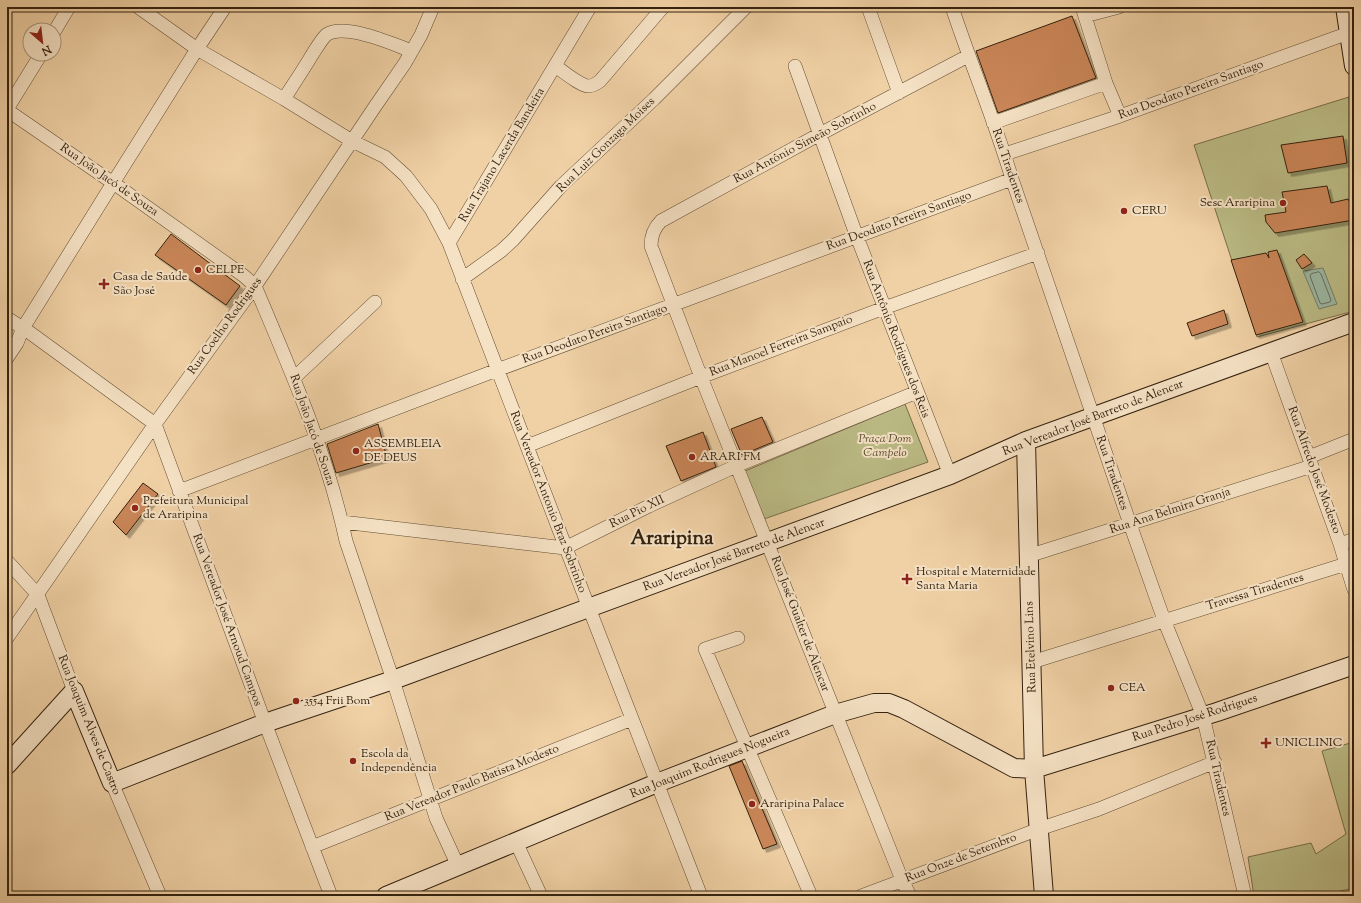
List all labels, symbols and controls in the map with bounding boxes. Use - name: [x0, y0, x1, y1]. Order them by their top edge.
- north arrow: [22, 22, 62, 62]
- text: N: [38, 40, 55, 59]
- street label: Rua Deodato Pereira Santiago: [1116, 55, 1266, 125]
- street label: Rua Trajano Lacerda Bandeira: [455, 84, 550, 226]
- street label: Rua Luiz Gonzaga Moises: [553, 93, 660, 197]
- street label: Rua Antônio Simeão Sobrinho: [730, 97, 880, 188]
- street label: Rua Tiradentes: [987, 126, 1029, 206]
- street label: Rua João Jacó de Souza: [56, 139, 162, 221]
- street label: Rua Deodato Pereira Santiago: [824, 186, 974, 256]
- place label: Sesc Araripina: [1200, 194, 1275, 212]
- marker: Sesc Araripina: [1278, 198, 1288, 208]
- place label: CERU: [1132, 202, 1167, 220]
- marker: CERU: [1119, 206, 1129, 216]
- street label: Rua Antônio Rodrigues dos Reis: [858, 258, 935, 421]
- place label: CELPE: [206, 261, 245, 279]
- marker: CELPE: [193, 265, 203, 275]
- place label: Casa de Saúde São José: [113, 268, 188, 300]
- street label: Rua Coelho Rodrigues: [183, 273, 267, 378]
- marker: Casa de Saúde São José: [98, 278, 110, 290]
- street label: Rua Deodato Pereira Santiago: [520, 299, 670, 369]
- street label: Rua Manoel Ferreira Sampaio: [707, 310, 856, 382]
- street label: Rua João Jacó de Souza: [284, 372, 340, 489]
- street label: Rua Vereador José Barreto de Alencar: [1000, 375, 1186, 461]
- street label: Rua Alfredo José Modesto: [1283, 404, 1346, 537]
- street label: Rua Vereador Antonio Braz Sobrinho: [505, 409, 591, 596]
- park label: Praça Dom Campelo: [858, 430, 912, 462]
- street label: Rua Tiradentes: [1091, 433, 1133, 513]
- place label: ASSEMBLEIA DE DEUS: [364, 435, 442, 467]
- marker: ASSEMBLEIA DE DEUS: [351, 446, 361, 456]
- place label: ARARI FM: [700, 448, 761, 466]
- marker: ARARI FM: [687, 452, 697, 462]
- street label: Rua Ana Belmira Granja: [1107, 483, 1233, 539]
- street label: Rua Pio XII: [606, 491, 668, 533]
- place label: Prefeitura Municipal de Araripina: [143, 492, 249, 524]
- marker: Prefeitura Municipal de Araripina: [130, 503, 140, 513]
- street label: Rua Vereador José Barreto de Alencar: [641, 513, 828, 596]
- district label: Araripina: [630, 525, 714, 554]
- street label: Rua Vereador José Arnoud Campos: [187, 531, 267, 709]
- street label: Rua José Gualter de Alencar: [766, 554, 834, 695]
- place label: Hospital e Maternidade Santa Maria: [916, 563, 1036, 595]
- street label: Travessa Tiradentes: [1204, 569, 1306, 615]
- marker: Hospital e Maternidade Santa Maria: [901, 573, 913, 585]
- street label: Rua Etelvino Lins: [1020, 601, 1042, 693]
- street label: Rua Joaquim Alves de Castro: [53, 652, 126, 798]
- place label: CEA: [1119, 679, 1146, 697]
- marker: CEA: [1106, 683, 1116, 693]
- street label: Rua Pedro José Rodrigues: [1130, 689, 1260, 747]
- place label: 3554 Frii Bom: [304, 692, 370, 710]
- marker: 3554 Frii Bom: [291, 696, 301, 706]
- street label: Rua Joaquim Rodrigues Nogueira: [627, 722, 793, 803]
- place label: UNICLINIC: [1275, 734, 1342, 752]
- marker: UNICLINIC: [1260, 737, 1272, 749]
- street label: Rua Tiradentes: [1200, 738, 1236, 818]
- street label: Rua Vereador Paulo Batista Modesto: [382, 740, 562, 826]
- place label: Escola da Independência: [361, 745, 437, 777]
- marker: Escola da Independência: [348, 756, 358, 766]
- place label: Araripina Palace: [760, 795, 845, 813]
- marker: Araripina Palace: [747, 799, 757, 809]
- street label: Rua Onze de Setembro: [903, 828, 1020, 888]

